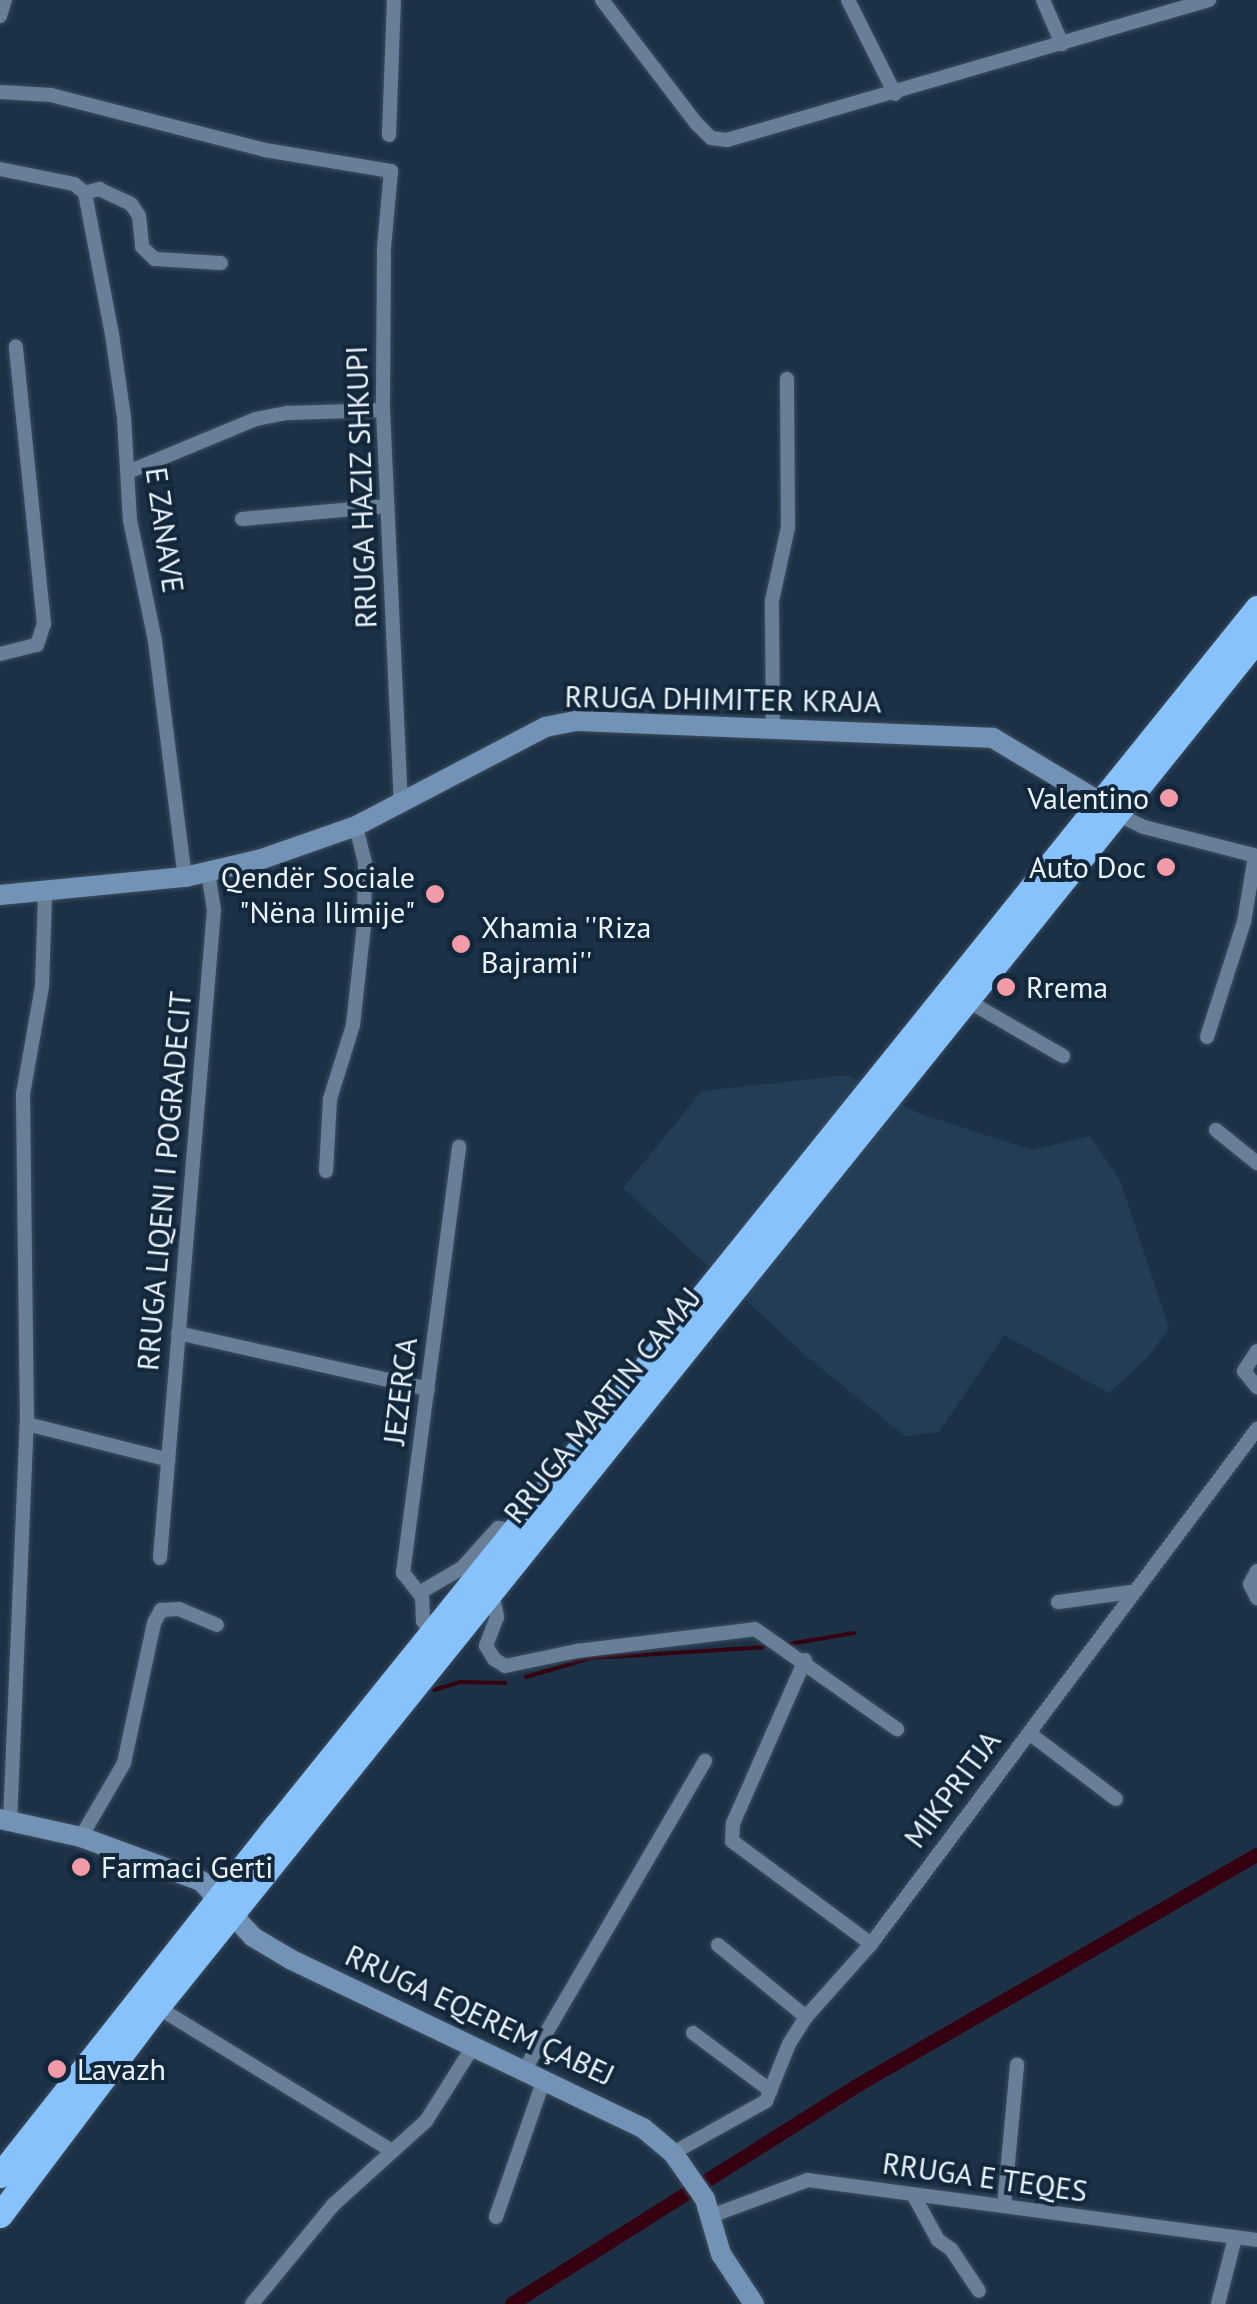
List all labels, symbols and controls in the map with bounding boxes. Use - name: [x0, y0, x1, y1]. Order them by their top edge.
- street label: RRUGA HAZIZ SHKUPI: [338, 344, 384, 630]
- street label: E ZANAVE: [138, 465, 192, 595]
- street label: RRUGA DHIMITER KRAJA: [564, 678, 882, 720]
- place label: Valentino: [1027, 780, 1149, 816]
- marker: Valentino: [1158, 787, 1180, 809]
- place label: Auto Doc: [1029, 849, 1146, 885]
- marker: Auto Doc: [1155, 856, 1177, 878]
- place label: Qendër Sociale "Nëna Ilimije": [221, 859, 415, 930]
- marker: Qendër Sociale "Nëna Ilimije": [424, 883, 446, 905]
- place label: Xhamia ''Riza Bajrami'': [481, 909, 653, 980]
- marker: Xhamia ''Riza Bajrami'': [450, 933, 472, 955]
- place label: Rrema: [1026, 969, 1108, 1005]
- marker: Rrema: [995, 976, 1017, 998]
- street label: RRUGA LIQENI I POGRADECIT: [129, 989, 199, 1373]
- street label: RRUGA MARTIN CAMAJ: [496, 1279, 708, 1531]
- street label: JEZERCA: [376, 1335, 424, 1447]
- street label: MIKPRITJA: [896, 1723, 1008, 1855]
- place label: Farmaci Gerti: [101, 1849, 273, 1885]
- marker: Farmaci Gerti: [70, 1856, 92, 1878]
- street label: RRUGA EQEREM ÇABEJ: [339, 1937, 621, 2093]
- place label: Lavazh: [77, 2051, 166, 2087]
- marker: Lavazh: [46, 2058, 68, 2080]
- street label: RRUGA E TEQES: [879, 2145, 1091, 2209]

